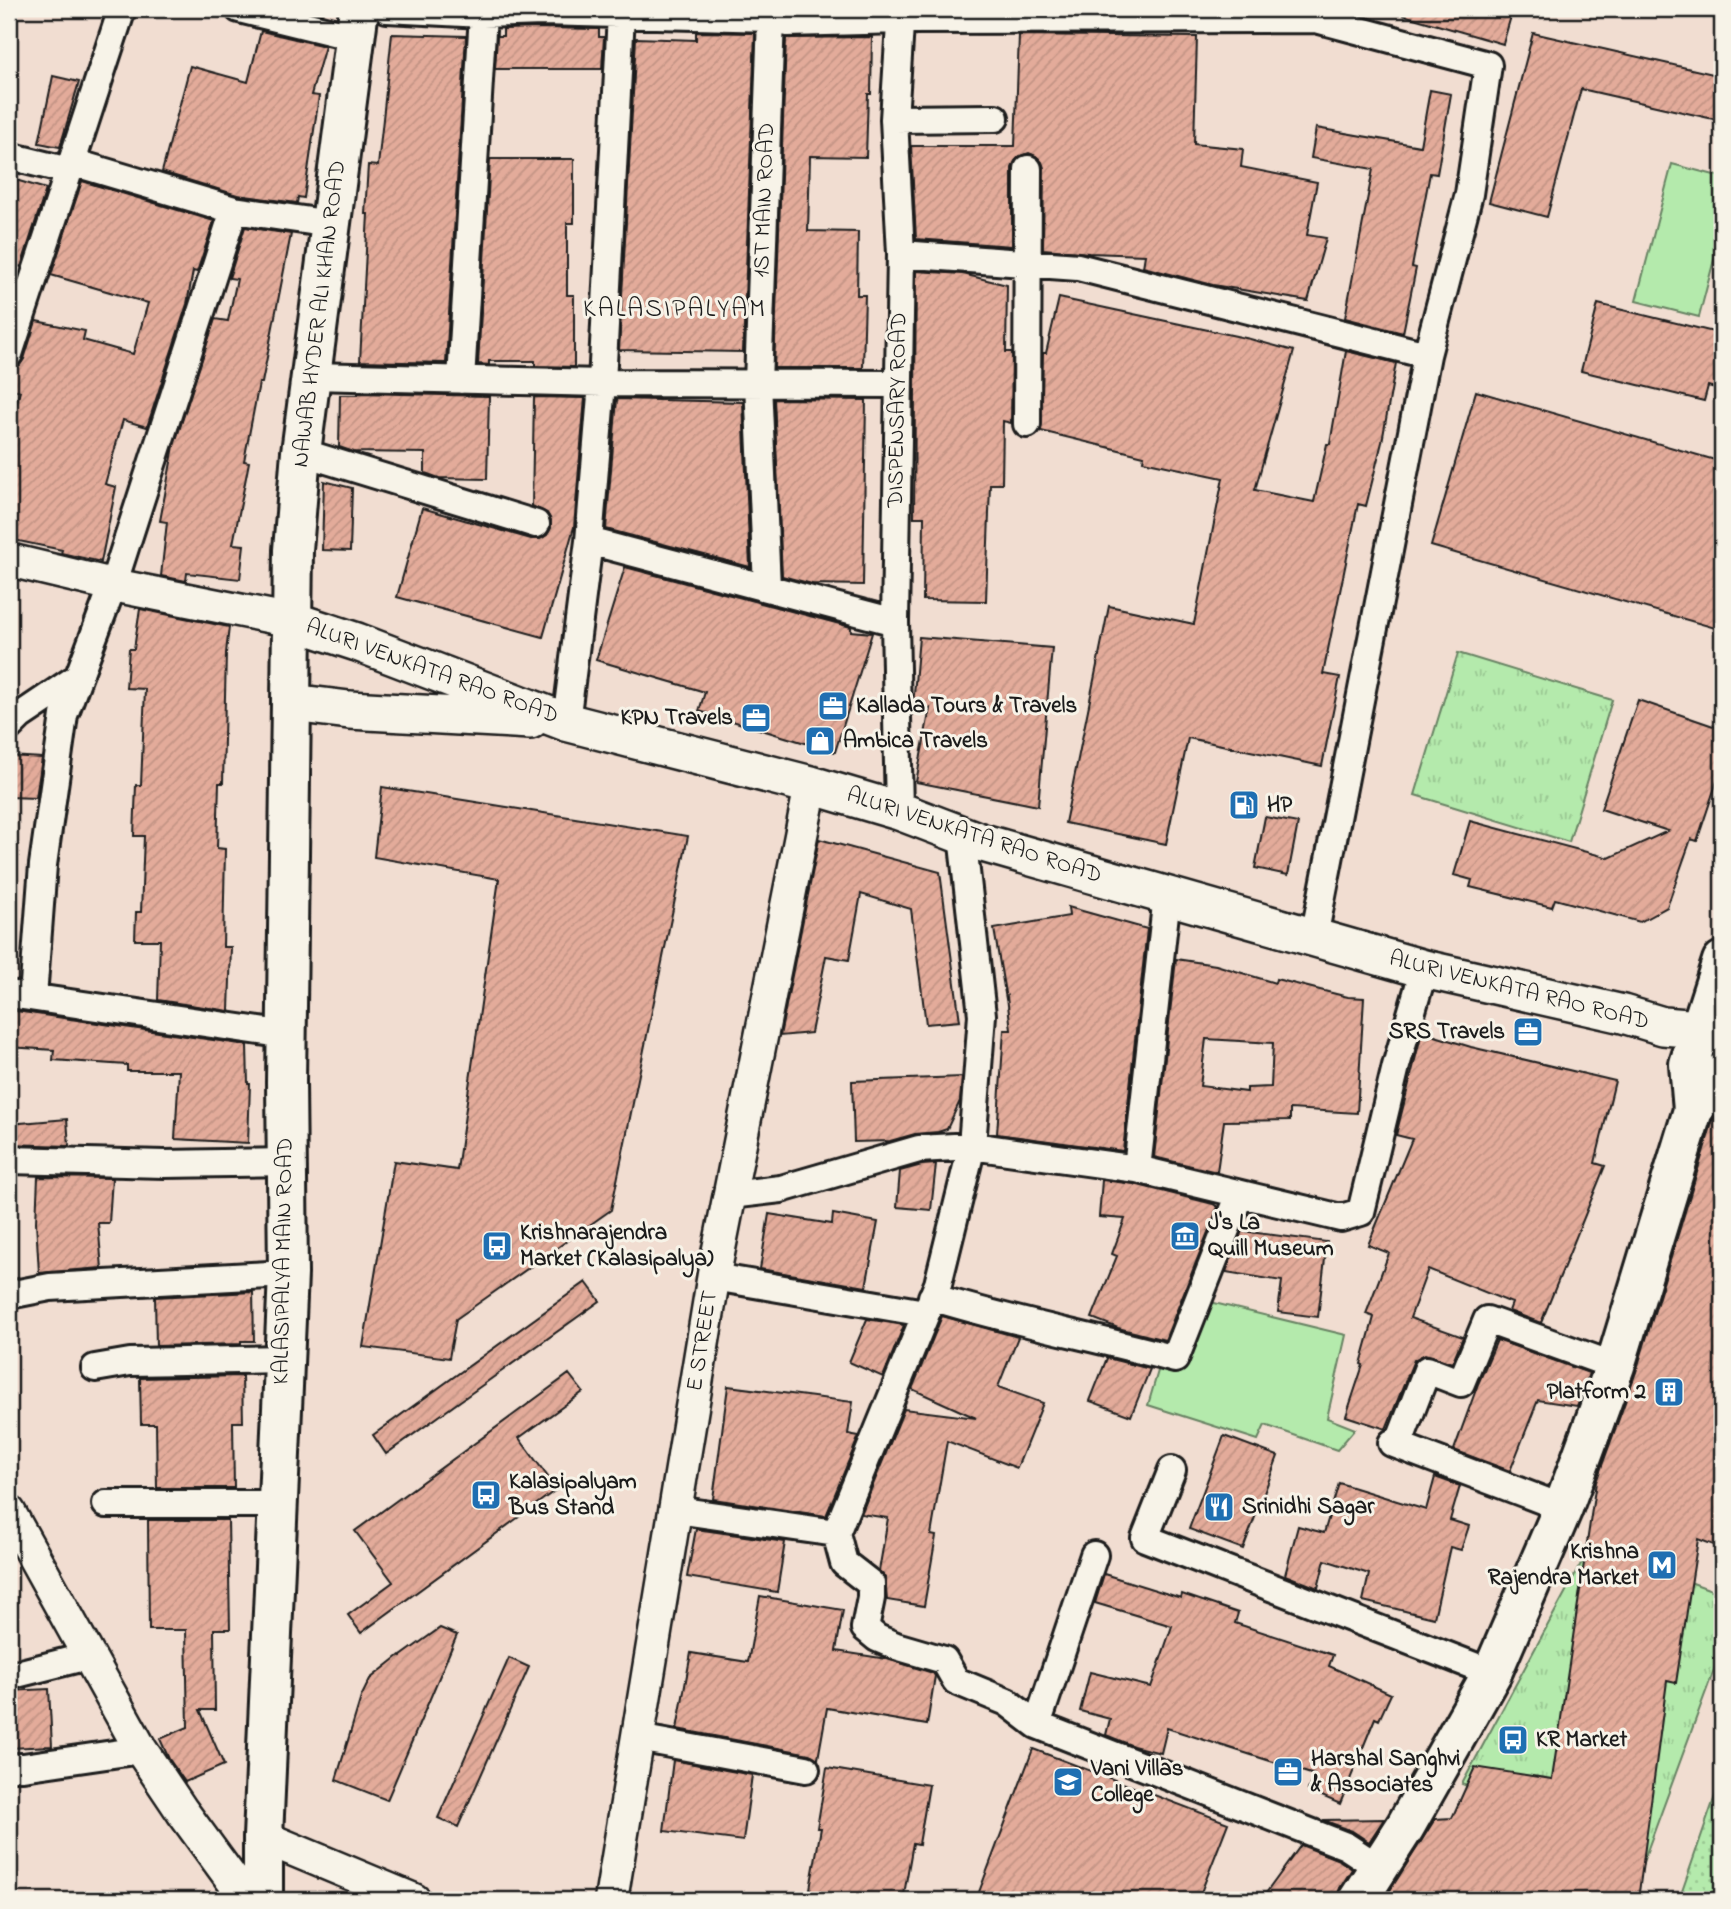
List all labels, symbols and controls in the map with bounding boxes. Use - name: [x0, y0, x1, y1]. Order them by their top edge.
- street label: 1ST MAIN ROAD: [746, 122, 784, 278]
- street label: NAWAB HYDER ALI KHAN ROAD: [285, 159, 355, 469]
- district label: KALASIPALYAM: [583, 291, 767, 329]
- street label: DISPENSARY ROAD: [880, 312, 916, 509]
- street label: ALURI VENKATA RAO ROAD: [301, 611, 563, 733]
- office icon: Kallada Tours & Travels: [816, 689, 850, 723]
- place label: Kallada Tours & Travels: [856, 690, 1077, 723]
- office icon: KPN Travels: [739, 701, 773, 735]
- place label: KPN Travels: [620, 702, 733, 735]
- shop icon: Ambica Travels: [803, 724, 837, 758]
- place label: Ambica Travels: [843, 725, 988, 758]
- street label: ALURI VENKATA RAO ROAD: [842, 779, 1106, 893]
- fuel station icon: HP: [1227, 788, 1261, 822]
- place label: HP: [1267, 789, 1292, 822]
- street label: ALURI VENKATA RAO ROAD: [1386, 943, 1652, 1039]
- office icon: SRS Travels: [1511, 1015, 1545, 1049]
- place label: SRS Travels: [1389, 1016, 1505, 1049]
- street label: KALASIPALYA MAIN ROAD: [265, 1137, 303, 1385]
- place label: J's La Quill Museum: [1208, 1207, 1334, 1266]
- place label: Krishnarajendra Market (Kalasipalya): [520, 1217, 714, 1278]
- museum icon: J's La Quill Museum: [1168, 1219, 1202, 1253]
- bus stop icon: Krishnarajendra Market (Kalasipalya): [480, 1229, 514, 1263]
- street label: E STREET: [679, 1288, 727, 1394]
- building icon: Platform 2: [1652, 1375, 1686, 1409]
- place label: Platform 2: [1547, 1376, 1647, 1409]
- place label: Kalasipalyam Bus Stand: [508, 1466, 637, 1525]
- bus stop icon: Kalasipalyam Bus Stand: [469, 1478, 503, 1512]
- restaurant icon: Srinidhi Sagar: [1202, 1490, 1236, 1524]
- place label: Srinidhi Sagar: [1242, 1491, 1375, 1526]
- place label: Krishna Rajendra Market: [1488, 1536, 1639, 1595]
- metro station icon: Krishna Rajendra Market: [1645, 1548, 1679, 1582]
- bus stop icon: KR Market: [1496, 1723, 1530, 1757]
- place label: KR Market: [1536, 1724, 1628, 1757]
- place label: Harshal Sanghvi & Associates: [1310, 1743, 1460, 1802]
- place label: Vani Villas College: [1090, 1753, 1184, 1814]
- office icon: Harshal Sanghvi & Associates: [1271, 1755, 1305, 1789]
- school or university icon: Vani Villas College: [1051, 1765, 1085, 1799]

